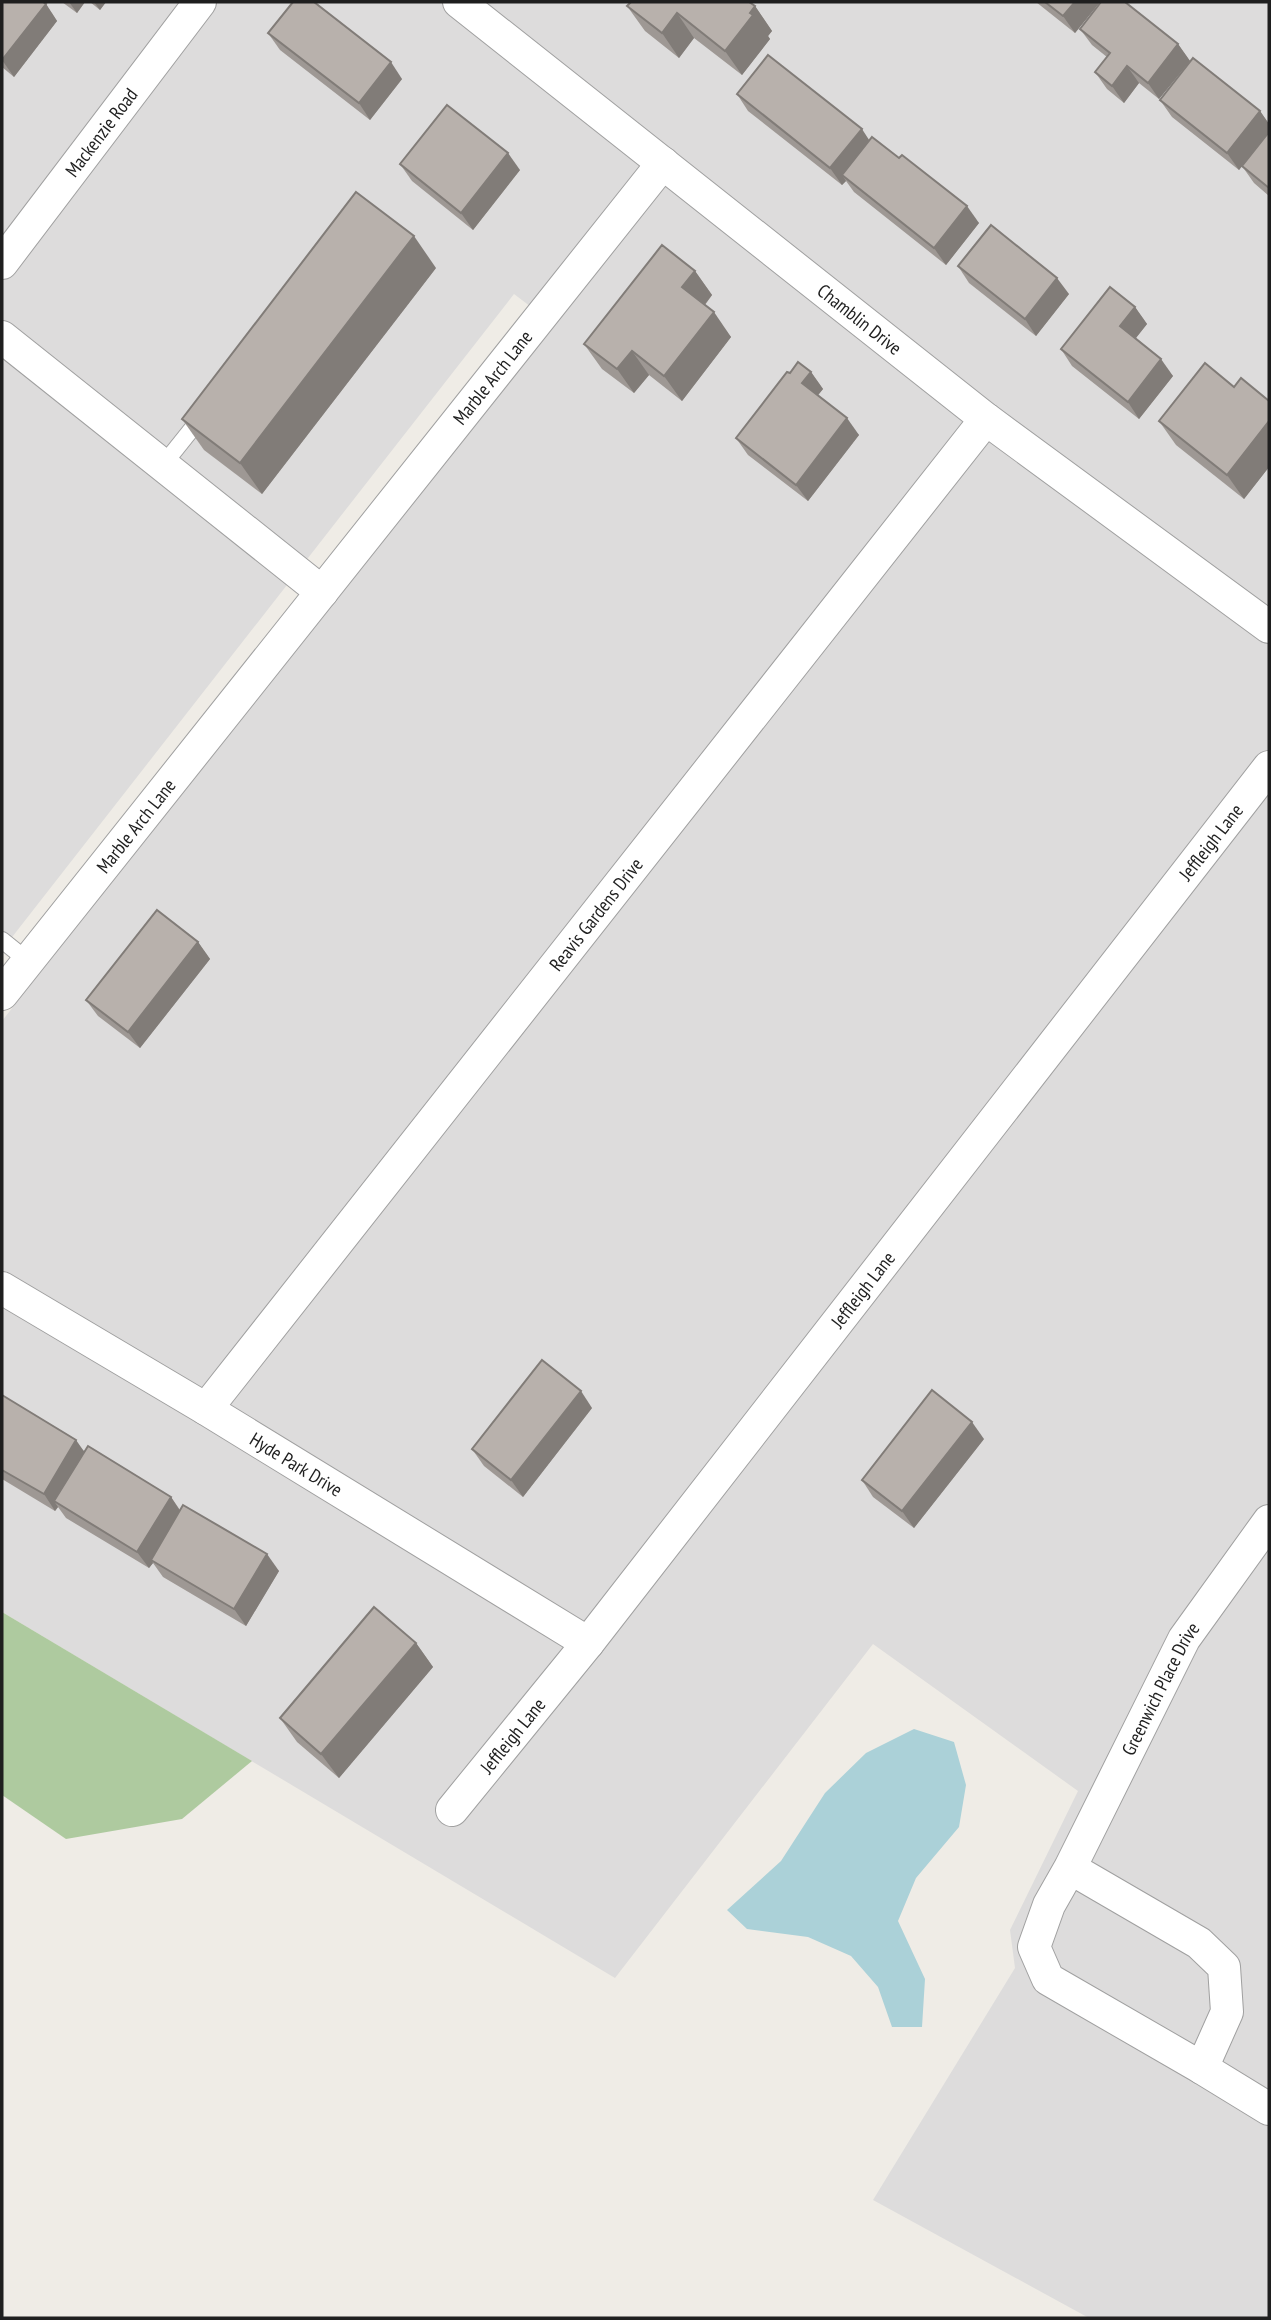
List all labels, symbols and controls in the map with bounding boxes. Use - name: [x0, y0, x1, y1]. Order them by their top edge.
- street label: Mackenzie Road: [60, 83, 142, 181]
- street label: Chamblin Drive: [813, 278, 907, 360]
- street label: Marble Arch Lane: [448, 325, 537, 429]
- street label: Marble Arch Lane: [91, 774, 181, 878]
- street label: Jeffleigh Lane: [1173, 799, 1248, 886]
- street label: Reavis Gardens Drive: [544, 853, 648, 976]
- street label: Jeffleigh Lane: [825, 1246, 900, 1333]
- street label: Hyde Park Drive: [246, 1427, 347, 1502]
- street label: Greenwich Place Drive: [1116, 1617, 1204, 1759]
- street label: Jeffleigh Lane: [474, 1693, 551, 1779]

